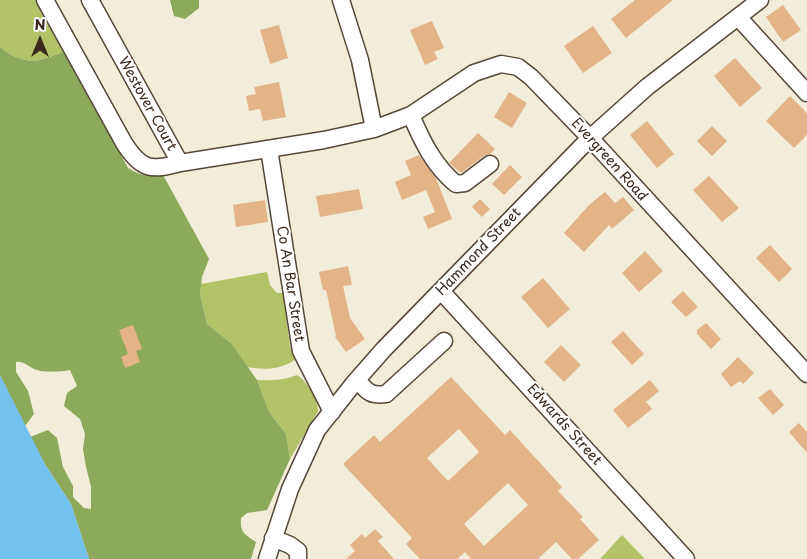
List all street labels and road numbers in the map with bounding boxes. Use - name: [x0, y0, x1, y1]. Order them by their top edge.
- street label: Westover Court: [114, 54, 180, 154]
- street label: Evergreen Road: [567, 115, 651, 205]
- street label: Hammond Street: [433, 205, 525, 299]
- street label: Co An Bar Street: [273, 225, 307, 343]
- street label: Edwards Street: [523, 381, 605, 469]

